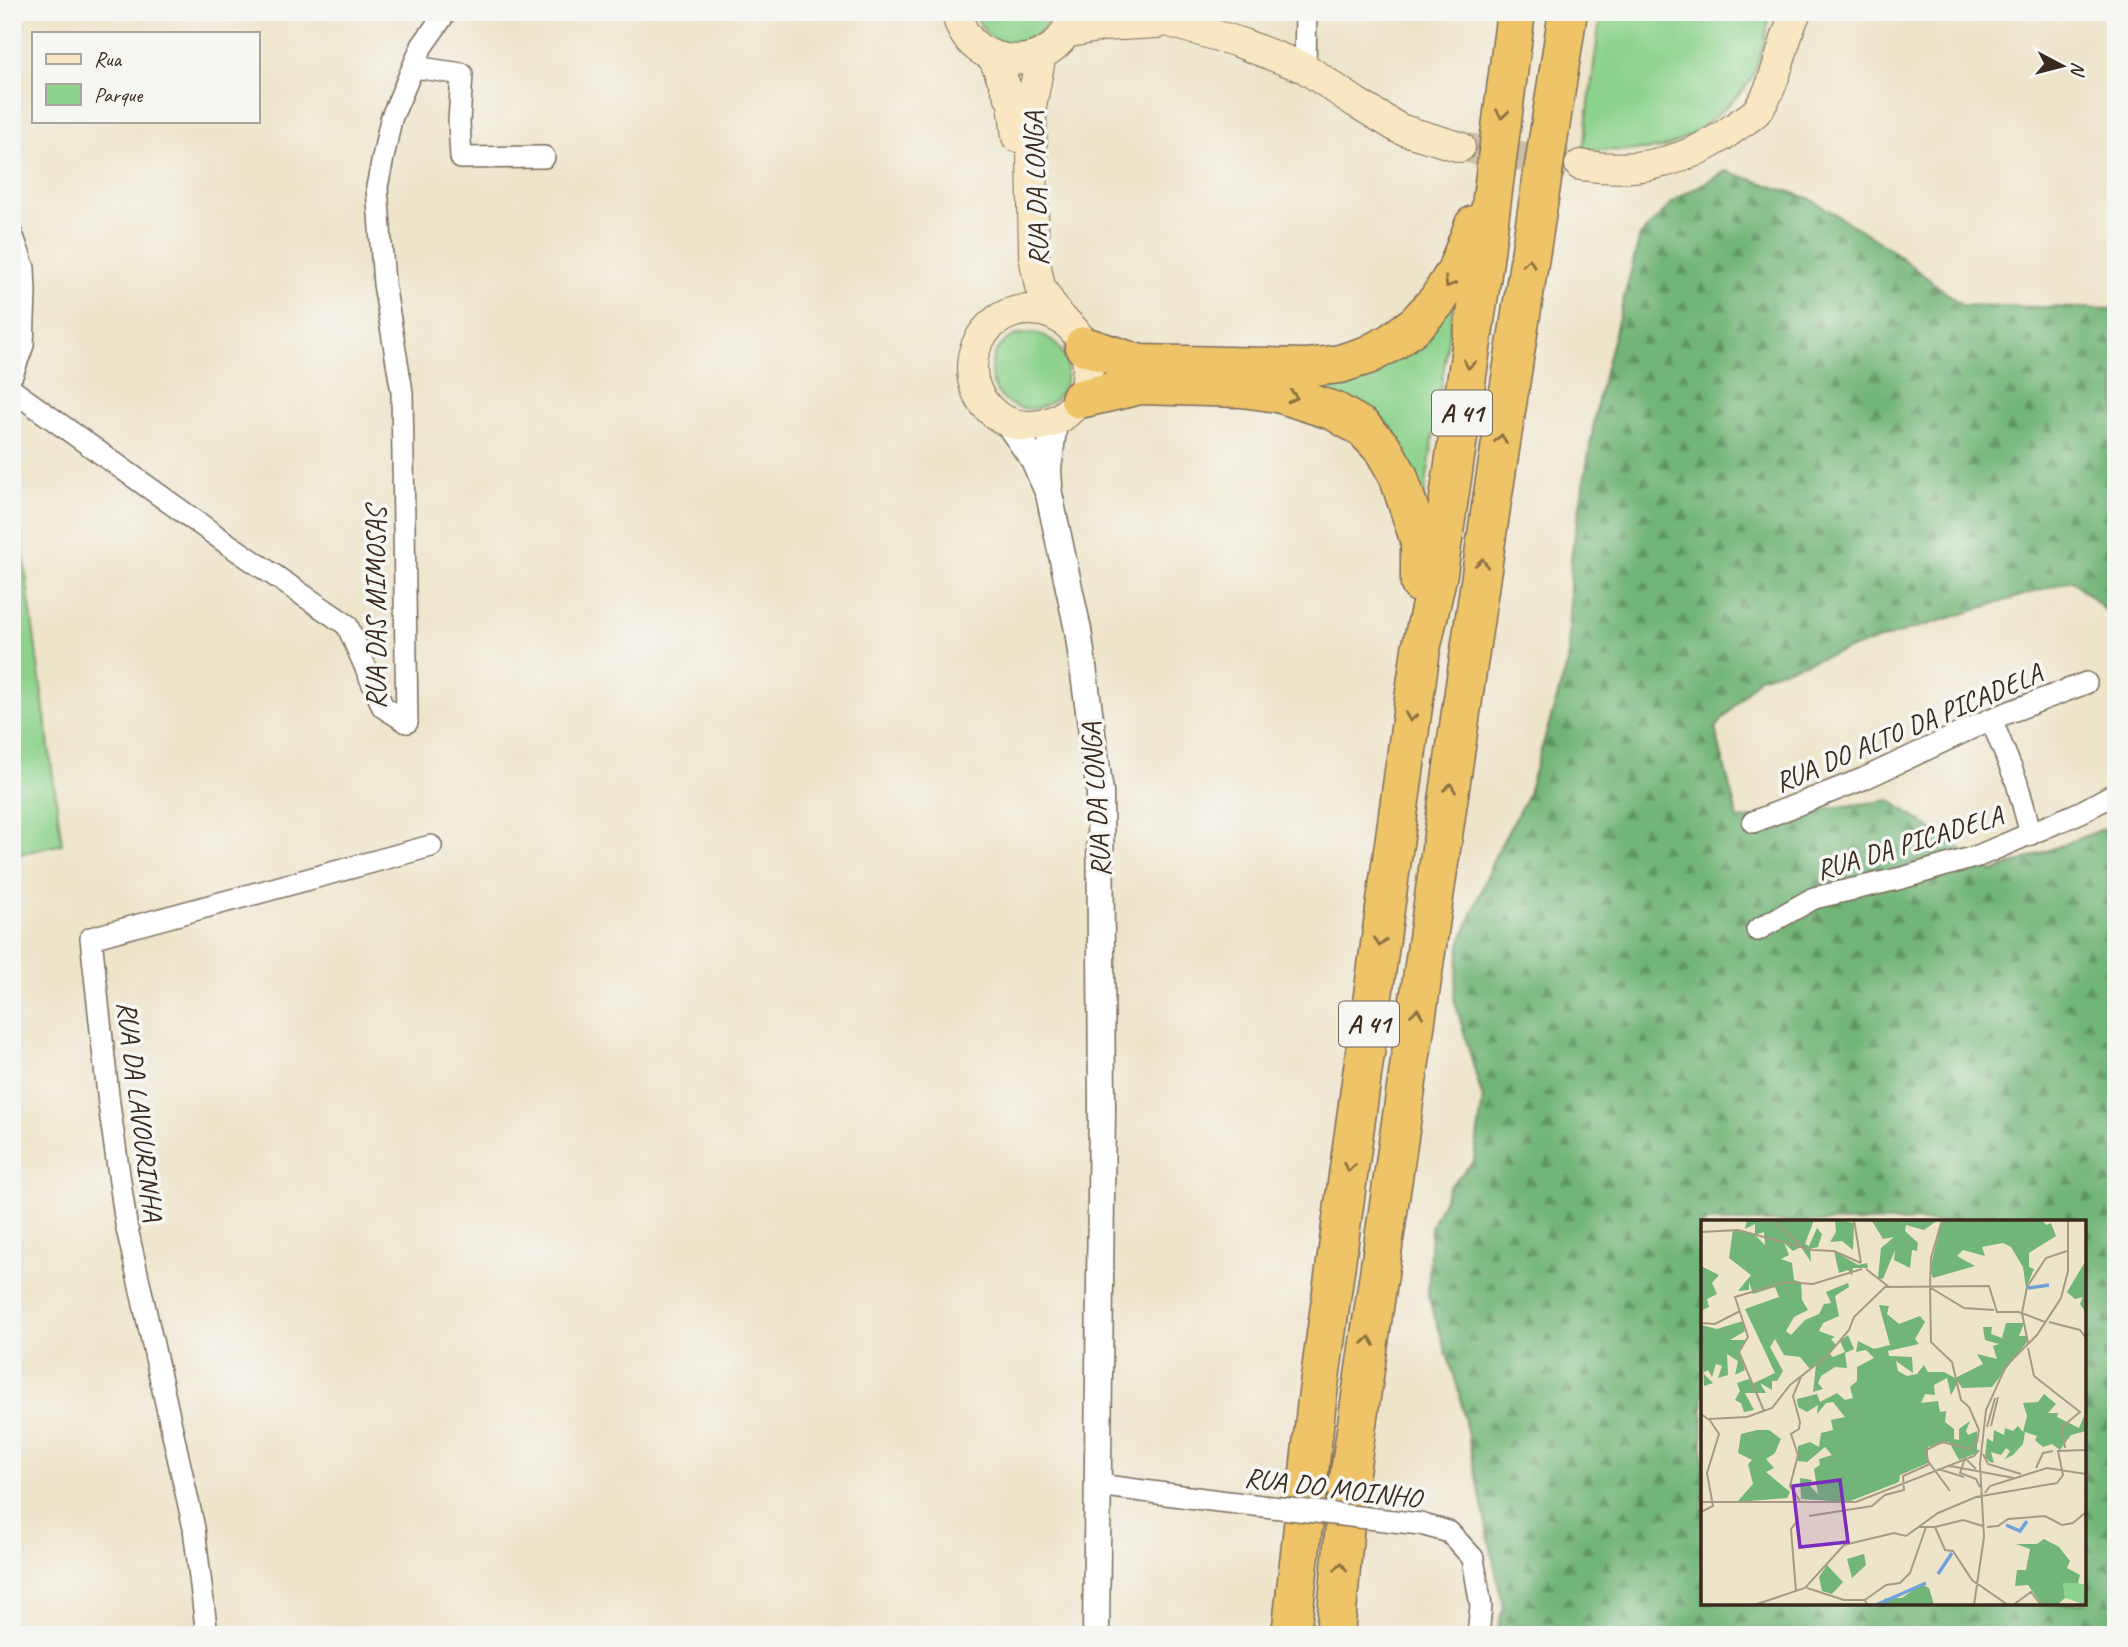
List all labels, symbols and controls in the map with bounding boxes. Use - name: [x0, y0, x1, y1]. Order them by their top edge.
- legend: [32, 32, 259, 122]
- north arrow: [2026, 32, 2096, 102]
- text: Rua: [94, 46, 122, 72]
- text: N: [2065, 61, 2091, 78]
- text: Parque: [94, 82, 143, 108]
- one-way arrow: [1495, 108, 1510, 120]
- street label: RUA DA LONGA: [1015, 110, 1056, 267]
- one-way arrow: [1522, 257, 1537, 269]
- one-way arrow: [1444, 275, 1457, 288]
- one-way arrow: [1462, 358, 1477, 369]
- one-way arrow: [1287, 389, 1299, 403]
- road number: A 41: [1432, 390, 1492, 436]
- one-way arrow: [1493, 433, 1508, 445]
- street label: RUA DAS MIMOSAS: [358, 502, 393, 709]
- one-way arrow: [1475, 557, 1490, 569]
- street label: RUA DO ALTO DA PICADELA: [1769, 654, 2049, 800]
- one-way arrow: [1404, 711, 1419, 723]
- street label: RUA DA LONGA: [1073, 721, 1118, 878]
- one-way arrow: [1442, 782, 1457, 794]
- street label: RUA DA PICADELA: [1812, 797, 2009, 887]
- one-way arrow: [1373, 936, 1388, 948]
- street label: RUA DA LAVOURINHA: [110, 999, 171, 1224]
- road number: A 41: [1339, 1001, 1399, 1046]
- one-way arrow: [1409, 1007, 1424, 1019]
- one-way arrow: [1341, 1162, 1356, 1173]
- inset map: [1701, 1220, 2086, 1605]
- one-way arrow: [1362, 1335, 1377, 1347]
- street label: RUA DO MOINHO: [1243, 1459, 1426, 1516]
- one-way arrow: [1333, 1561, 1348, 1572]

